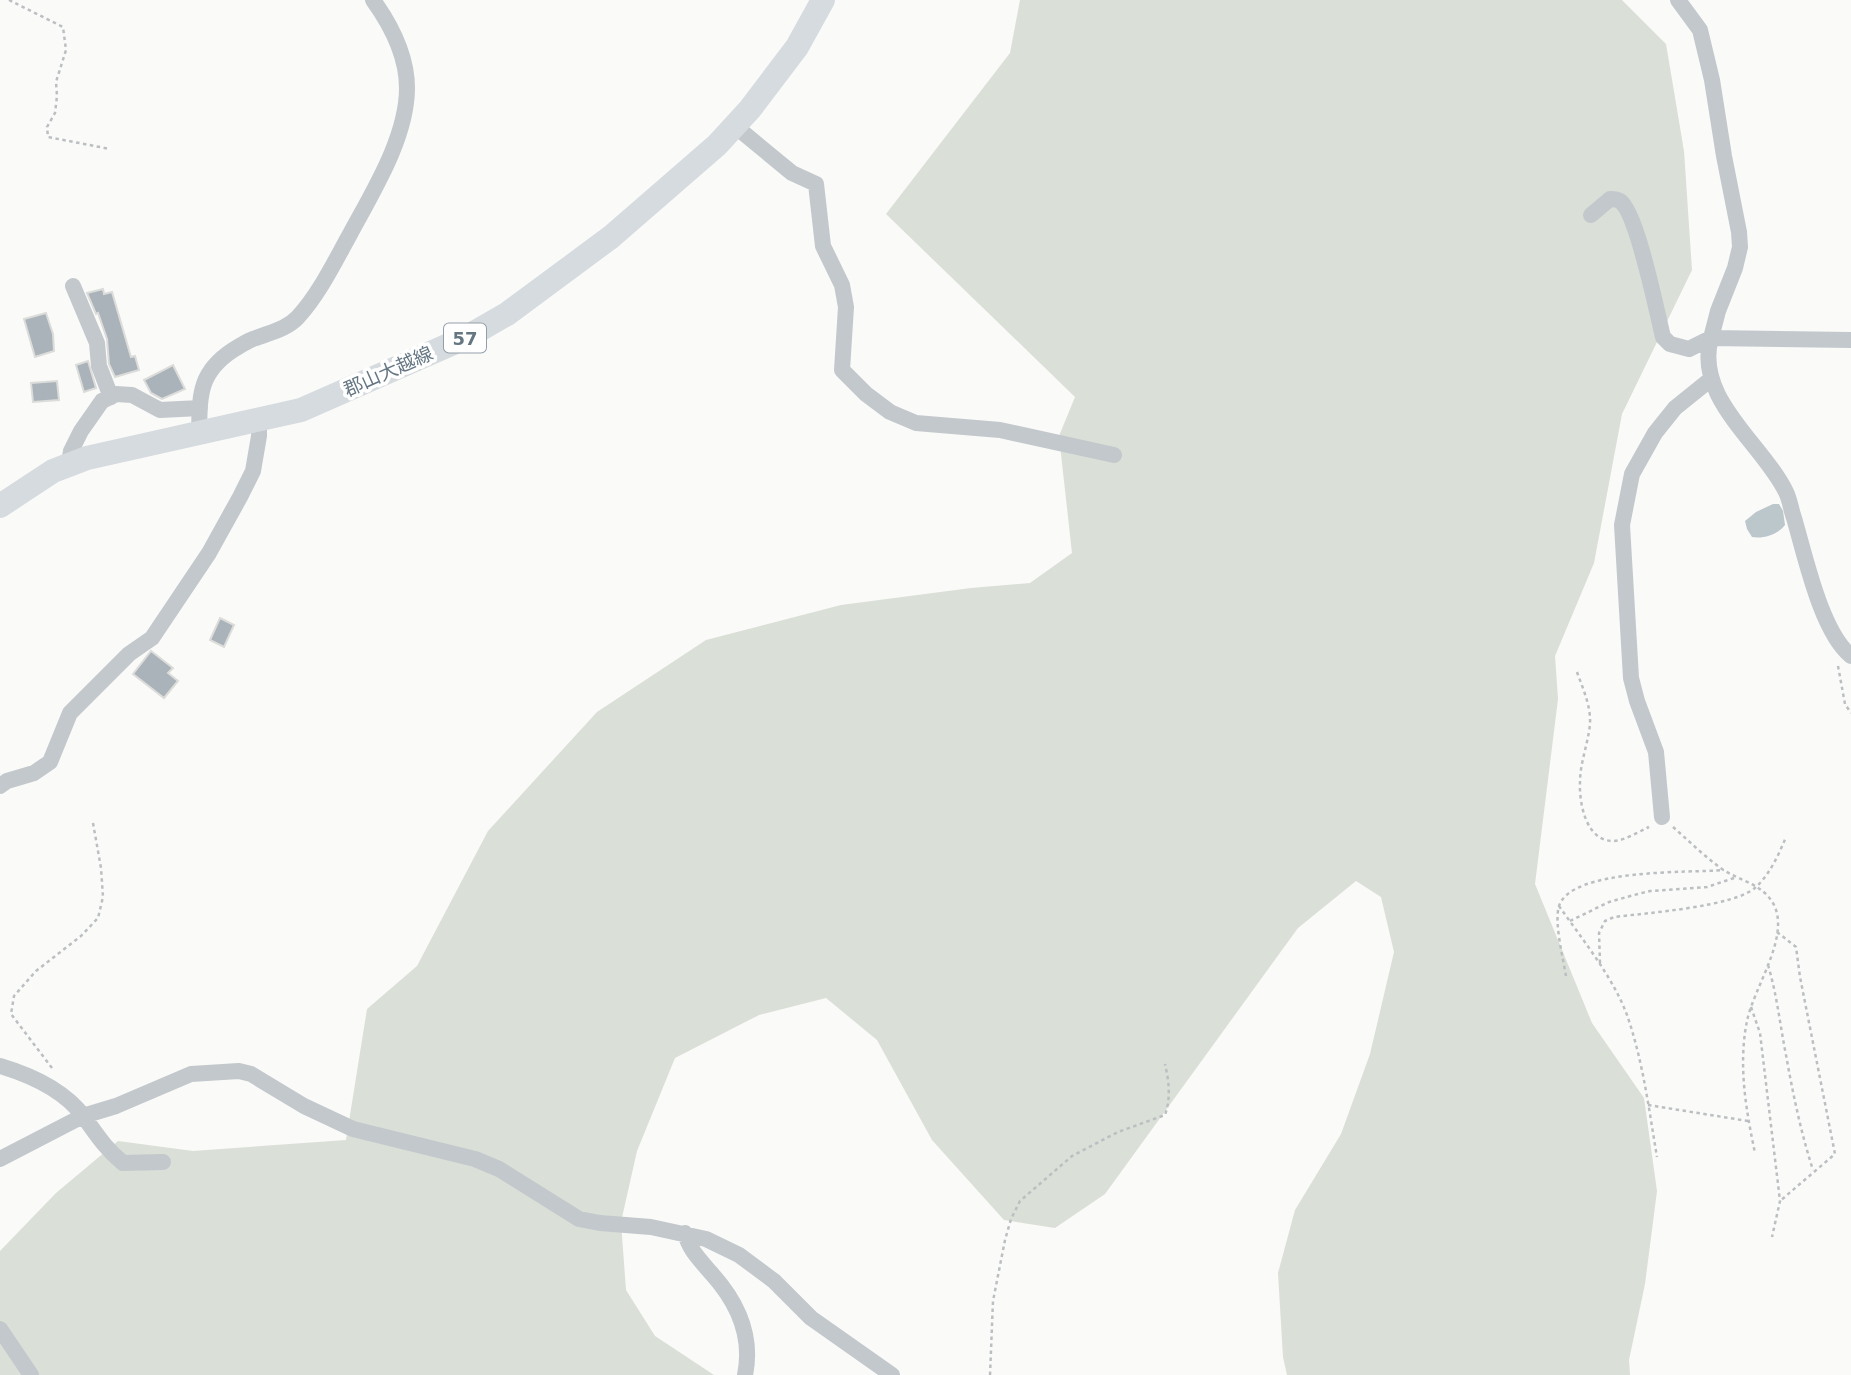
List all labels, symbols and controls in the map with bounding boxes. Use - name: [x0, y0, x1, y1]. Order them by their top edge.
- road number: 57: [444, 324, 486, 352]
- street label: 郡山大越線: [340, 342, 436, 400]

